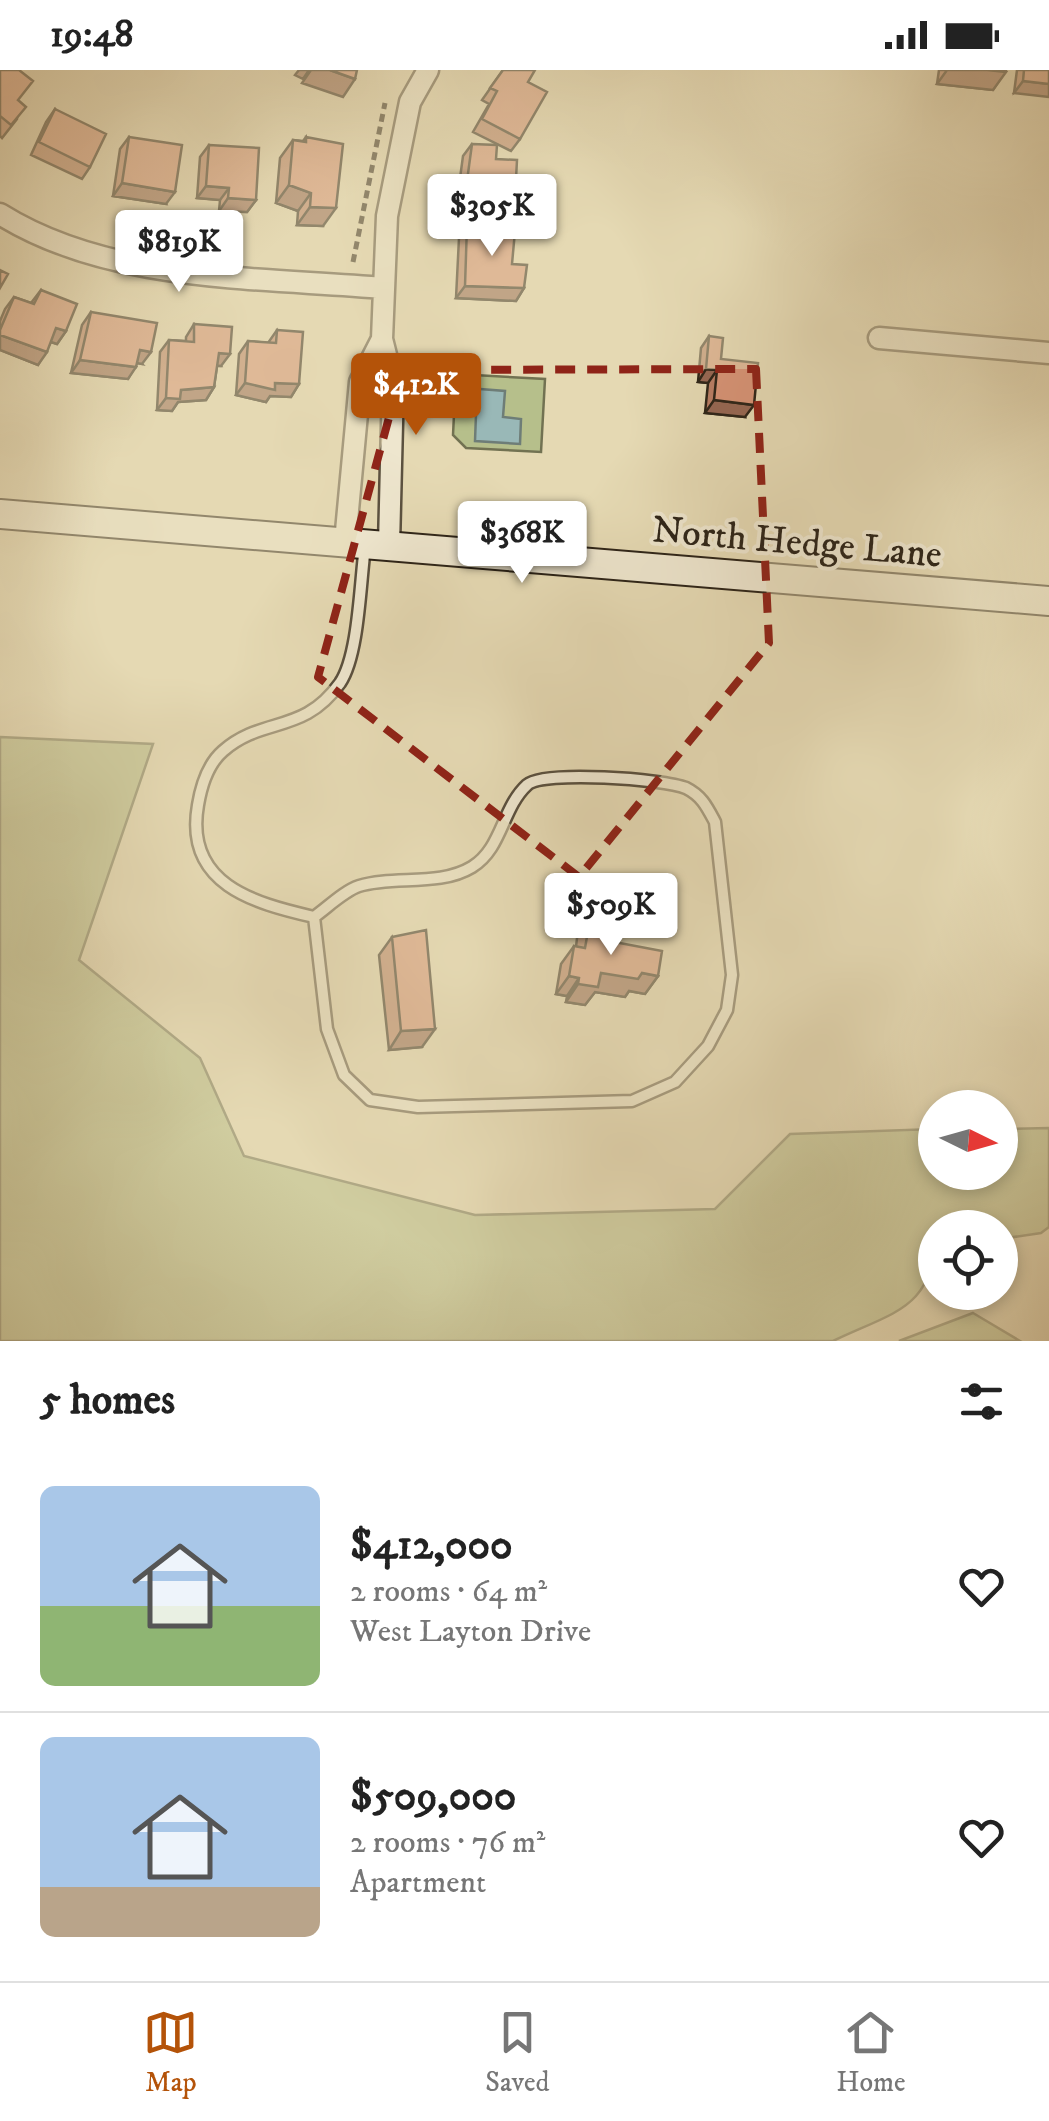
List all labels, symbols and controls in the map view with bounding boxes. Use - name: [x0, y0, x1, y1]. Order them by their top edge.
- text: 19:48: [50, 11, 134, 59]
- pin: $305K: [422, 174, 562, 259]
- text: $305K: [450, 186, 535, 226]
- pin: $819K: [109, 210, 249, 295]
- text: $819K: [137, 222, 221, 262]
- pin: $412K: [346, 353, 486, 438]
- text: $412K: [373, 365, 459, 405]
- pin: $368K: [452, 501, 592, 586]
- street label: North Hedge Lane: [650, 506, 944, 580]
- text: $368K: [480, 513, 564, 553]
- pin: $509K: [541, 873, 681, 958]
- text: $509K: [566, 885, 656, 925]
- north arrow: [918, 1090, 1018, 1190]
- map controls: [918, 1090, 1018, 1310]
- button: locate: [918, 1210, 1018, 1310]
- icon: filters: [954, 1374, 1009, 1429]
- text: 5 homes: [40, 1375, 175, 1427]
- text: $412,000: [350, 1520, 513, 1572]
- icon: home: [120, 1526, 240, 1646]
- icon: heart: [954, 1559, 1009, 1614]
- text: 2 rooms · 64 m²: [350, 1572, 547, 1612]
- text: West Layton Drive: [350, 1612, 591, 1652]
- text: $509,000: [350, 1771, 516, 1823]
- icon: home: [120, 1777, 240, 1897]
- icon: heart: [954, 1810, 1009, 1865]
- text: 2 rooms · 76 m²: [350, 1823, 545, 1863]
- text: Apartment: [350, 1863, 486, 1903]
- tab: Map: [143, 2005, 198, 2100]
- tab: Saved: [485, 2005, 550, 2100]
- tab: Home: [836, 2005, 906, 2100]

